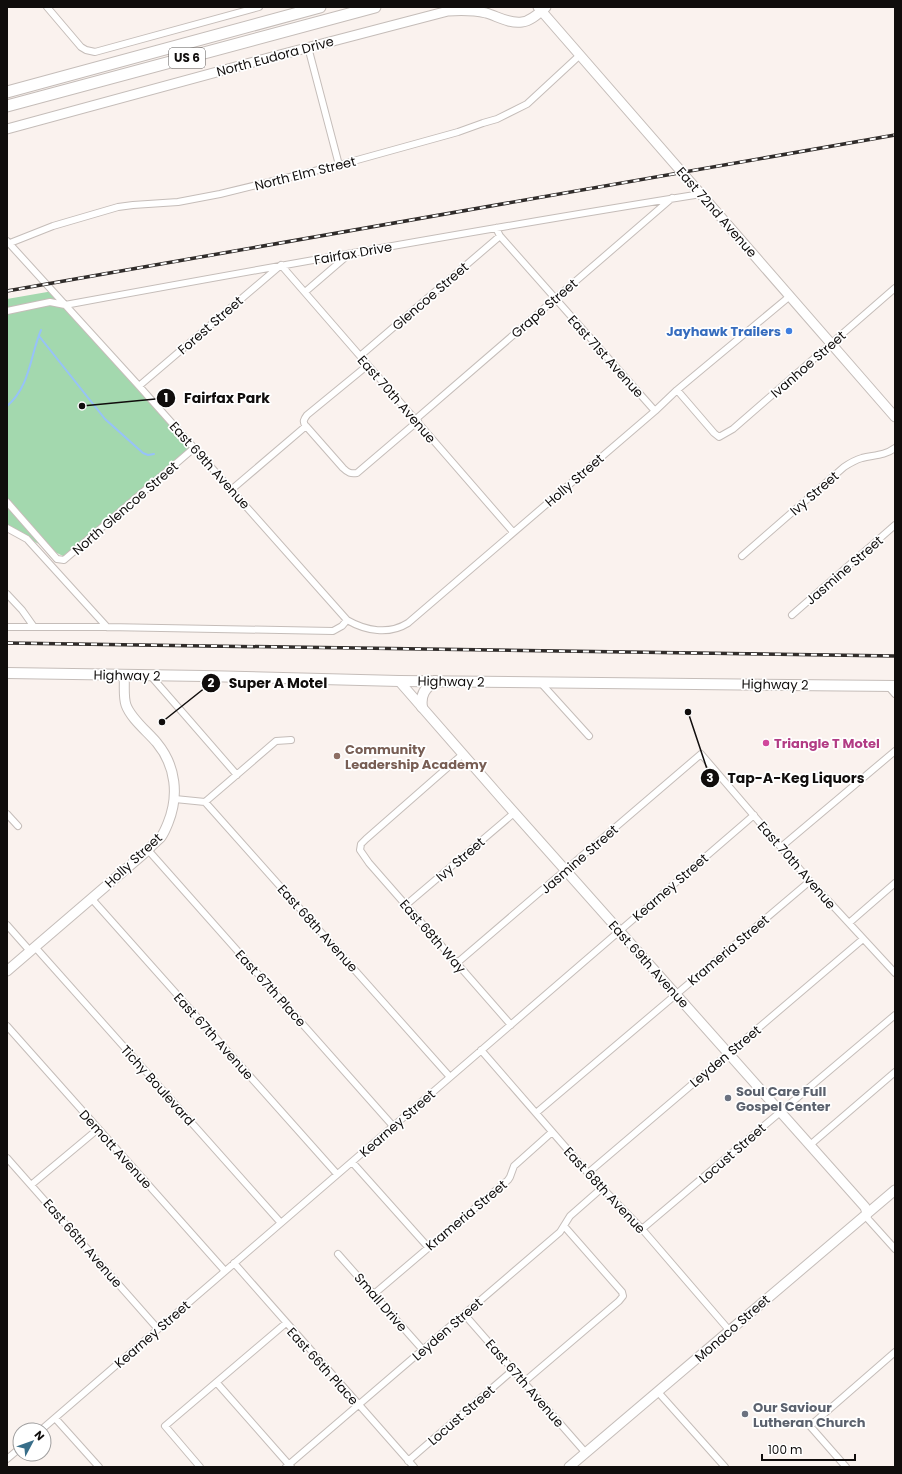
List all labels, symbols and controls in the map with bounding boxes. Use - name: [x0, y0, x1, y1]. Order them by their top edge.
- street label: North Eudora Drive: [214, 32, 336, 81]
- road number: US 6: [169, 48, 205, 68]
- street label: North Elm Street: [253, 152, 358, 195]
- street label: East 72nd Avenue: [672, 163, 761, 262]
- street label: Fairfax Drive: [313, 237, 394, 270]
- street label: Glencoe Street: [388, 258, 473, 335]
- street label: Grape Street: [507, 274, 582, 342]
- street label: Forest Street: [174, 292, 247, 359]
- street label: East 71st Avenue: [563, 311, 648, 402]
- place label: Jayhawk Trailers: [666, 322, 781, 341]
- street label: Ivanhoe Street: [767, 326, 850, 402]
- marker: Jayhawk Trailers: [784, 326, 794, 336]
- street label: East 70th Avenue: [353, 351, 440, 447]
- callout: Fairfax Park: [156, 385, 278, 411]
- text: Fairfax Park: [184, 388, 270, 408]
- text: 1: [164, 389, 168, 406]
- street label: East 69th Avenue: [165, 417, 254, 513]
- street label: Holly Street: [541, 449, 608, 511]
- street label: North Glencoe Street: [68, 457, 182, 560]
- street label: Ivy Street: [786, 467, 843, 520]
- street label: Jasmine Street: [802, 531, 887, 609]
- street label: Highway 2: [93, 665, 161, 686]
- callout: Super A Motel: [201, 670, 336, 696]
- street label: Highway 2: [417, 671, 485, 692]
- text: Super A Motel: [229, 673, 327, 693]
- text: 2: [208, 674, 215, 691]
- street label: Highway 2: [741, 674, 809, 695]
- place label: Triangle T Motel: [774, 734, 880, 753]
- marker: Triangle T Motel: [761, 738, 771, 748]
- place label: Community Leadership Academy: [345, 740, 488, 774]
- marker: Community Leadership Academy: [332, 751, 342, 761]
- callout: Tap-A-Keg Liquors: [700, 765, 873, 791]
- text: Tap-A-Keg Liquors: [727, 768, 865, 788]
- text: 3: [706, 769, 714, 786]
- street label: East 70th Avenue: [753, 817, 840, 913]
- street label: Jasmine Street: [537, 820, 622, 898]
- street label: Holly Street: [100, 828, 167, 892]
- street label: Ivy Street: [432, 833, 489, 886]
- street label: Kearney Street: [628, 849, 713, 926]
- street label: East 68th Avenue: [273, 880, 362, 976]
- street label: East 68th Way: [395, 895, 470, 978]
- street label: Krameria Street: [683, 910, 773, 990]
- street label: East 69th Avenue: [604, 916, 693, 1012]
- street label: East 67th Place: [231, 946, 310, 1031]
- street label: East 67th Avenue: [169, 989, 258, 1084]
- street label: Leyden Street: [686, 1021, 765, 1092]
- street label: Tichy Boulevard: [116, 1041, 199, 1130]
- place label: Soul Care Full Gospel Center: [736, 1082, 831, 1116]
- street label: Kearney Street: [355, 1085, 440, 1162]
- marker: Soul Care Full Gospel Center: [723, 1093, 733, 1103]
- street label: Demott Avenue: [75, 1106, 156, 1193]
- street label: Locust Street: [695, 1119, 770, 1188]
- street label: East 68th Avenue: [559, 1143, 650, 1238]
- street label: Krameria Street: [421, 1175, 511, 1255]
- street label: East 66th Avenue: [39, 1195, 127, 1292]
- street label: Small Drive: [350, 1269, 412, 1336]
- street label: Monaco Street: [690, 1290, 774, 1367]
- street label: Leyden Street: [408, 1293, 487, 1365]
- street label: Kearney Street: [110, 1296, 195, 1373]
- street label: East 66th Place: [282, 1323, 363, 1409]
- street label: East 67th Avenue: [481, 1335, 568, 1432]
- street label: Locust Street: [424, 1381, 499, 1450]
- place label: Our Saviour Lutheran Church: [753, 1398, 866, 1432]
- marker: Our Saviour Lutheran Church: [740, 1409, 750, 1419]
- north arrow: [12, 1422, 52, 1462]
- text: N: [31, 1427, 48, 1444]
- scale bar: [762, 1436, 855, 1462]
- text: 100 m: [768, 1441, 802, 1458]

